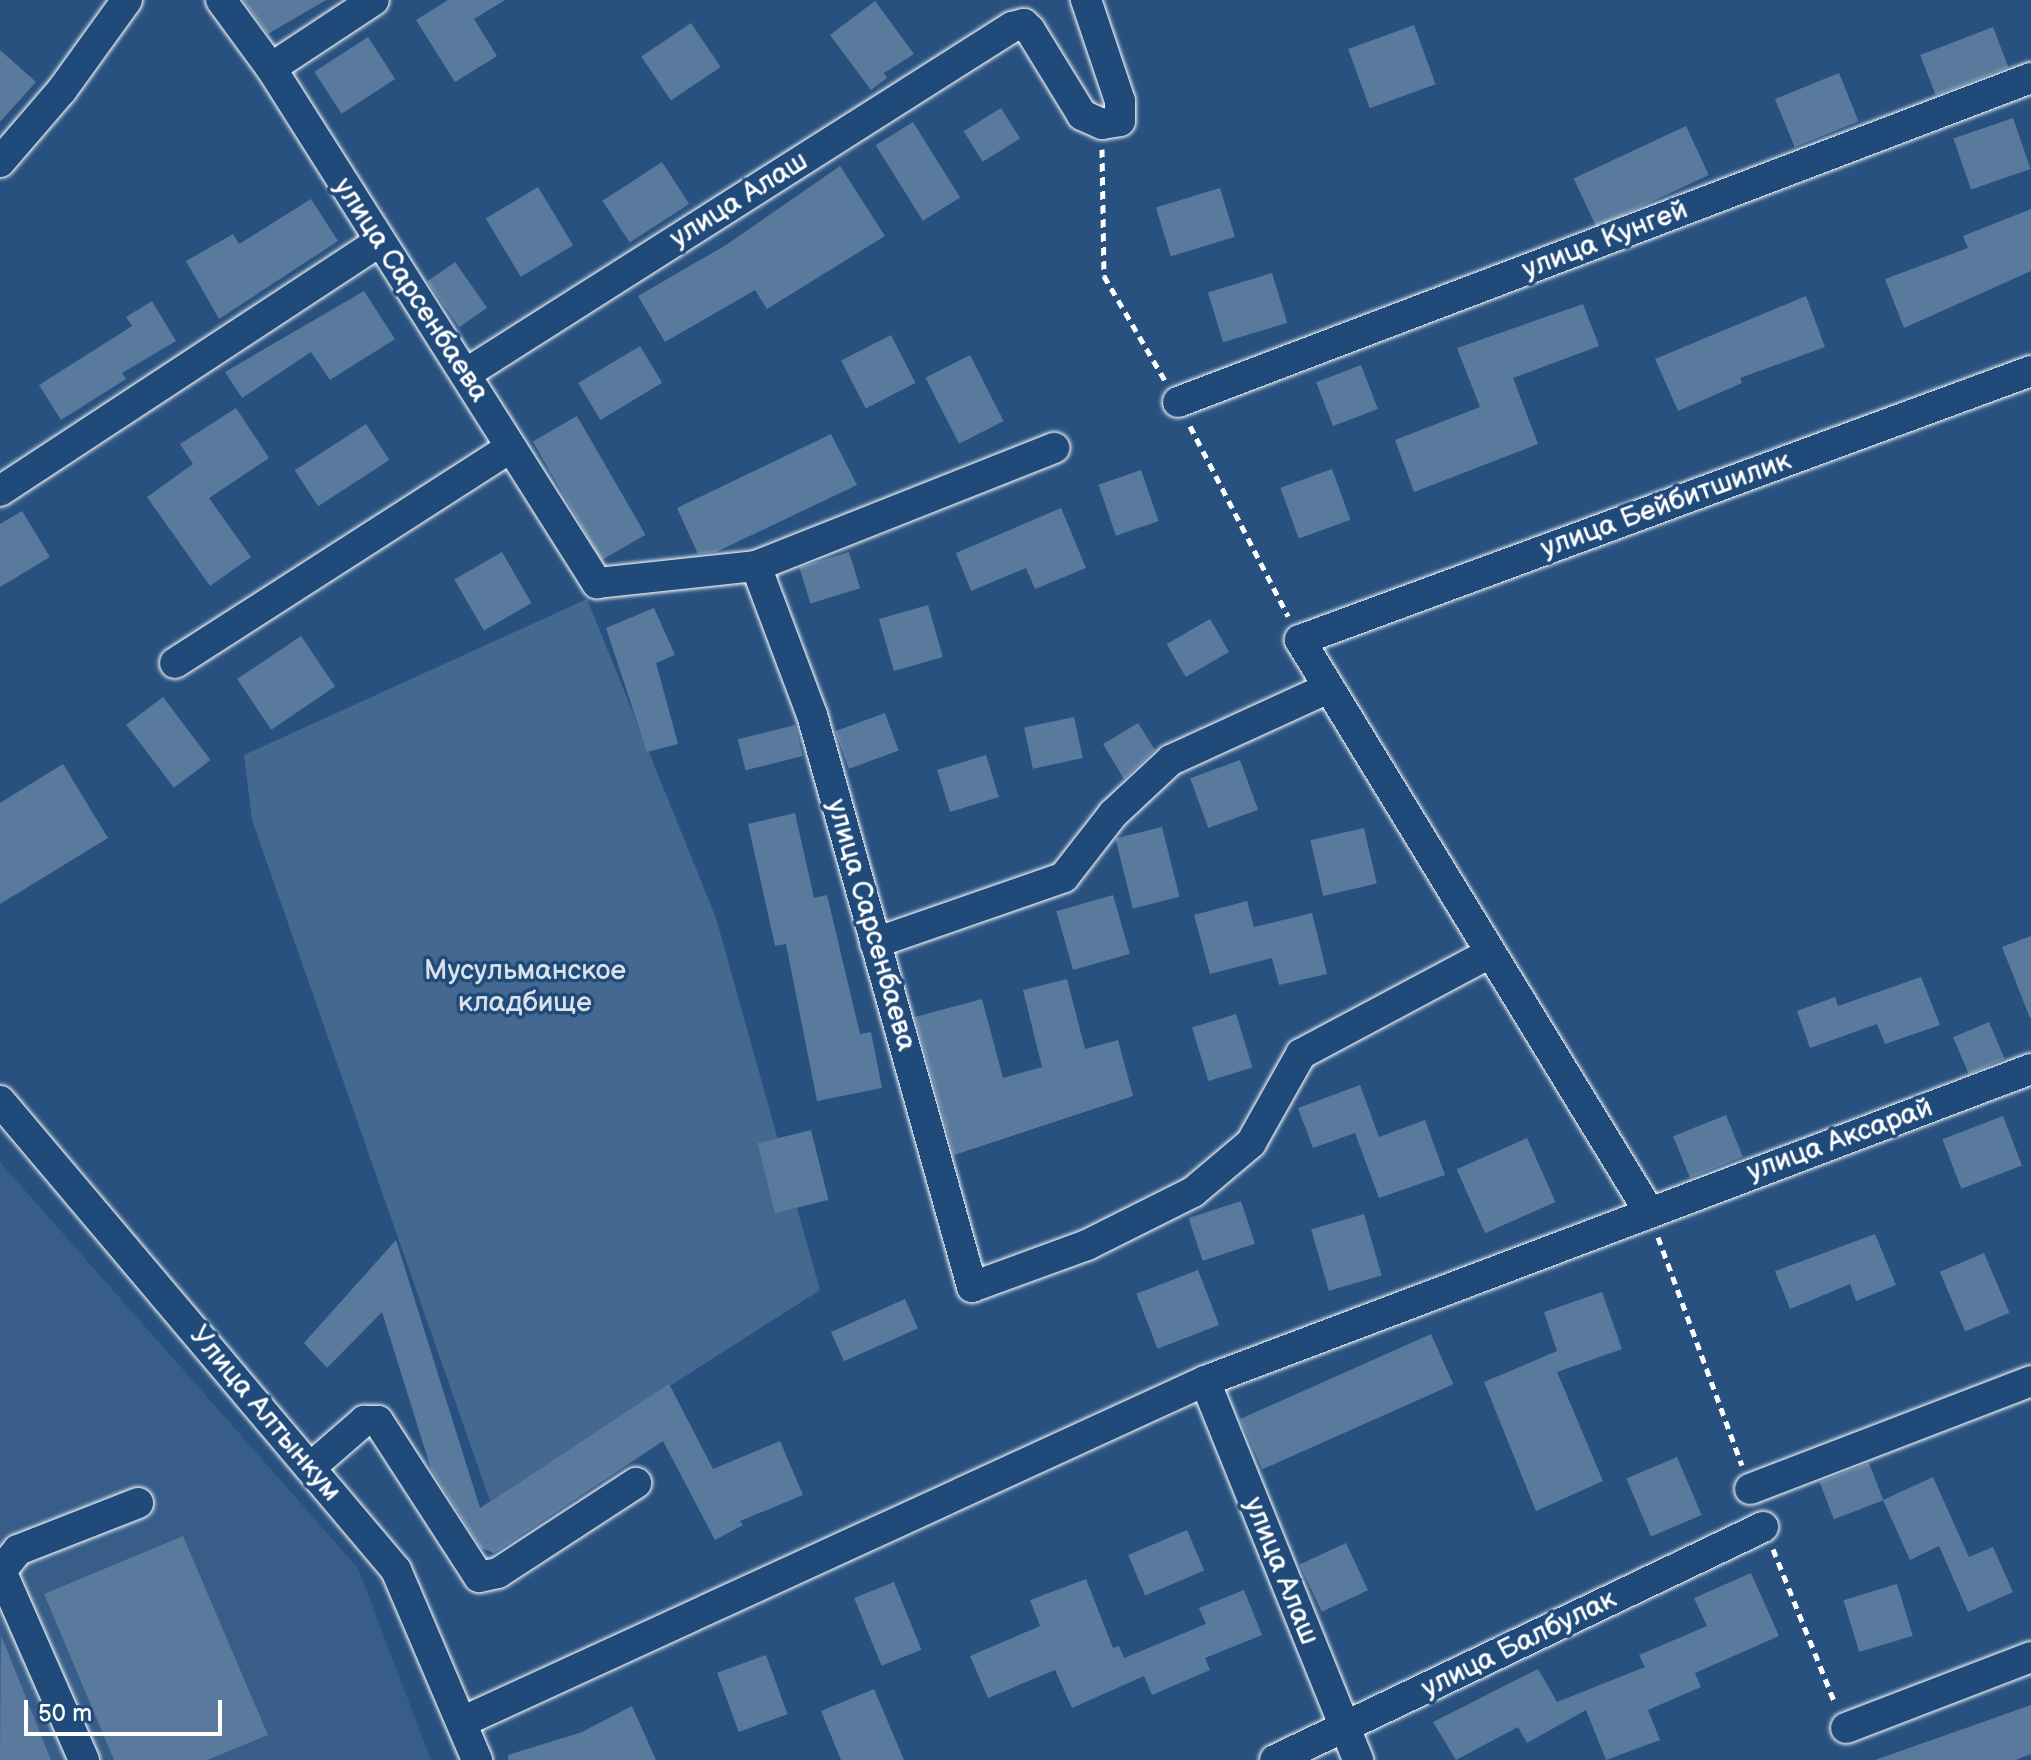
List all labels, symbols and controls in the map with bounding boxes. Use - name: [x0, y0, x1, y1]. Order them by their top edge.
- street label: улица Алаш: [664, 144, 814, 256]
- street label: улица Сарсенбаева: [326, 172, 496, 408]
- street label: улица Кунгей: [1518, 193, 1692, 287]
- street label: улица Бейбитшилик: [1536, 444, 1796, 566]
- street label: улица Сарсенбаева: [819, 795, 923, 1055]
- park label: Мусульманское кладбище: [424, 954, 626, 1020]
- street label: улица Аксарай: [1743, 1091, 1937, 1189]
- street label: Улица Алтынкум: [182, 1319, 348, 1509]
- street label: улица Алаш: [1236, 1492, 1326, 1650]
- street label: улица Балбулак: [1416, 1582, 1622, 1706]
- scale bar: [28, 1684, 226, 1734]
- text: 50 m: [38, 1699, 92, 1728]

